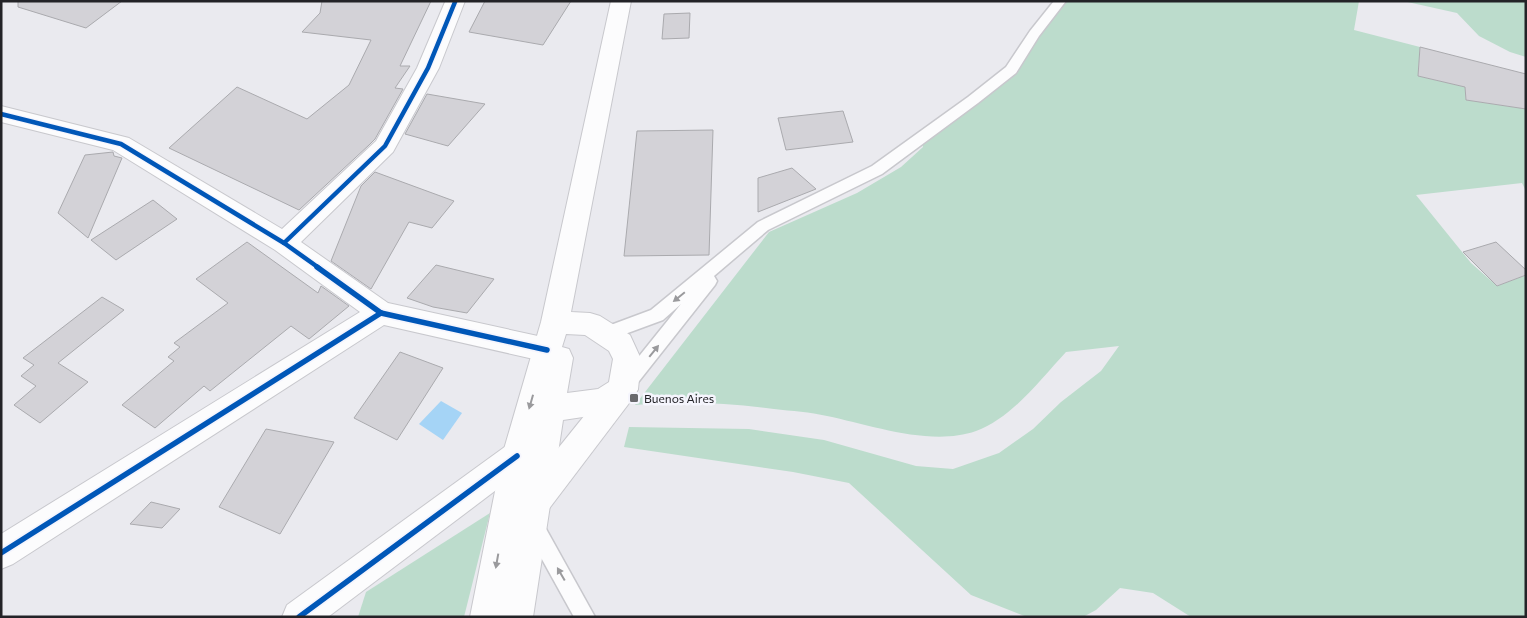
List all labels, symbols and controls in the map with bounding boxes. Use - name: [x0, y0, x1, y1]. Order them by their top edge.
- one-way arrow: [673, 291, 686, 302]
- one-way arrow: [648, 345, 659, 358]
- place label: Buenos Aires: [644, 391, 714, 405]
- marker: Buenos Aires: [628, 392, 640, 404]
- one-way arrow: [526, 395, 534, 410]
- one-way arrow: [493, 553, 501, 569]
- one-way arrow: [556, 568, 565, 581]

